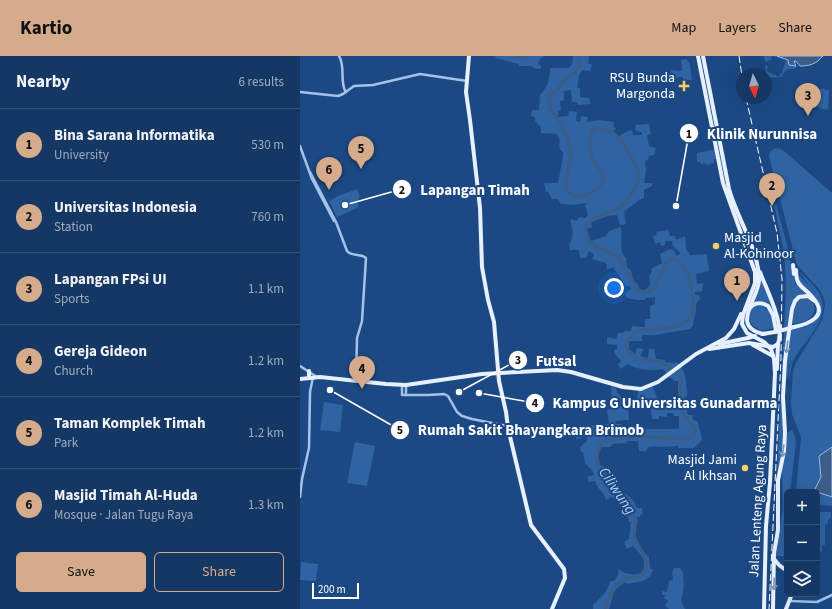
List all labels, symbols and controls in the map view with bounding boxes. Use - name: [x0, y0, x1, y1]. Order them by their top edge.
- text: Kartio: [20, 15, 72, 42]
- text: Map: [671, 18, 696, 38]
- text: Layers: [718, 18, 756, 38]
- text: Share: [778, 18, 812, 38]
- place label: RSU Bunda Margonda: [610, 68, 675, 104]
- north arrow: [736, 68, 772, 104]
- text: Nearby: [16, 70, 70, 94]
- text: 6 results: [239, 73, 284, 91]
- marker: RSU Bunda Margonda: [678, 80, 690, 92]
- pin: 3: [795, 83, 821, 116]
- callout: Klinik Nurunnisa: [679, 120, 825, 147]
- text: Klinik Nurunnisa: [707, 124, 817, 145]
- text: Bina Sarana Informatika: [54, 125, 215, 146]
- text: 1: [686, 126, 692, 143]
- text: 1: [26, 136, 32, 154]
- text: 530 m: [251, 136, 284, 154]
- pin: 5: [348, 136, 374, 169]
- text: University: [54, 146, 109, 164]
- pin: 6: [316, 157, 342, 190]
- pin: 2: [759, 173, 785, 206]
- callout: Lapangan Timah: [392, 176, 538, 203]
- text: Lapangan Timah: [420, 180, 530, 201]
- text: 2: [399, 182, 405, 199]
- text: Universitas Indonesia: [54, 197, 197, 218]
- text: 2: [26, 208, 32, 226]
- text: 760 m: [251, 208, 284, 226]
- text: Station: [54, 218, 93, 236]
- place label: Masjid Al-Kohinoor: [724, 228, 794, 264]
- marker: Masjid Al-Kohinoor: [711, 241, 721, 251]
- pin: 1: [724, 268, 750, 301]
- text: Lapangan FPsi UI: [54, 269, 167, 290]
- your location: [604, 278, 624, 298]
- text: 3: [26, 280, 32, 298]
- text: 1.1 km: [248, 280, 284, 298]
- text: Sports: [54, 290, 89, 308]
- one-way arrow: [783, 340, 791, 353]
- text: Gereja Gideon: [54, 341, 147, 362]
- callout: Futsal: [508, 347, 585, 374]
- text: Futsal: [536, 351, 577, 372]
- text: 4: [26, 352, 32, 370]
- text: 1.2 km: [248, 352, 284, 370]
- text: 3: [515, 352, 521, 369]
- pin: 4: [349, 356, 375, 389]
- text: Church: [54, 362, 93, 380]
- callout: Kampus G Universitas Gunadarma: [525, 389, 786, 416]
- text: Kampus G Universitas Gunadarma: [553, 393, 778, 414]
- text: 4: [532, 395, 539, 412]
- text: Taman Komplek Timah: [54, 413, 205, 434]
- callout: Rumah Sakit Bhayangkara Brimob: [390, 417, 652, 444]
- text: Rumah Sakit Bhayangkara Brimob: [418, 420, 645, 441]
- text: 5: [397, 422, 403, 439]
- text: 5: [26, 424, 32, 442]
- text: 1.2 km: [248, 424, 284, 442]
- street label: Jalan Lenteng Agung Raya: [744, 424, 772, 578]
- text: Park: [54, 434, 78, 452]
- one-way arrow: [779, 444, 787, 457]
- place label: Masjid Jami Al Ikhsan: [668, 450, 737, 486]
- water label: Ciliwung: [593, 463, 641, 519]
- marker: Masjid Jami Al Ikhsan: [740, 463, 750, 473]
- text: Masjid Timah Al-Huda: [54, 485, 198, 506]
- map controls: [784, 489, 820, 597]
- button: +: [784, 489, 820, 525]
- text: 6: [26, 496, 32, 514]
- text: 1.3 km: [248, 496, 284, 514]
- text: Mosque · Jalan Tugu Raya: [54, 506, 193, 524]
- button: −: [784, 525, 820, 561]
- button: Save: [16, 552, 146, 592]
- button: Share: [154, 552, 284, 592]
- button: layers: [784, 561, 820, 597]
- one-way arrow: [770, 577, 777, 590]
- scale bar: [312, 581, 359, 600]
- text: 200 m: [318, 582, 346, 597]

